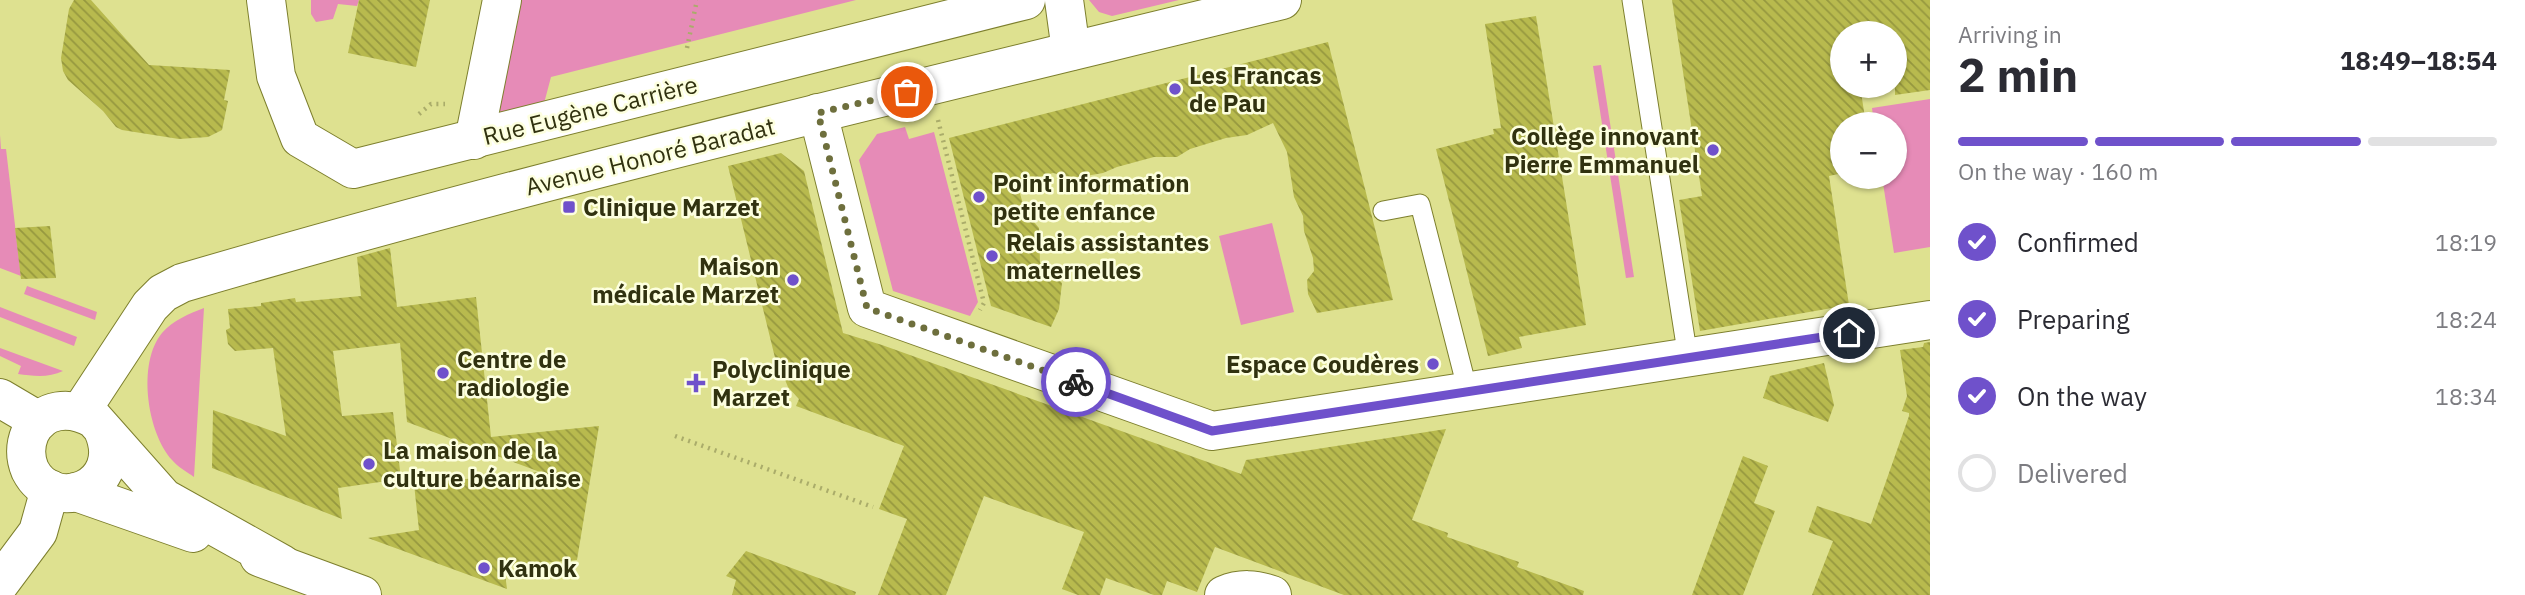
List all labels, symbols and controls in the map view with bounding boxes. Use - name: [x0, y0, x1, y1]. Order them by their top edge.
- text: Arriving in: [1958, 19, 2062, 49]
- map controls: [1830, 21, 1907, 189]
- button: +: [1830, 21, 1907, 98]
- text: 18:49–18:54: [2340, 43, 2497, 77]
- text: 2 min: [1958, 45, 2078, 105]
- place label: Les Francas de Pau: [1189, 59, 1322, 119]
- pin: [877, 62, 937, 122]
- street label: Rue Eugène Carrière: [479, 68, 701, 152]
- icon: bag: [888, 73, 926, 111]
- marker: Les Francas de Pau: [1167, 81, 1183, 97]
- street label: Avenue Honoré Baradat: [522, 110, 778, 202]
- button: −: [1830, 112, 1907, 189]
- place label: Collège innovant Pierre Emmanuel: [1504, 120, 1699, 180]
- marker: Collège innovant Pierre Emmanuel: [1705, 142, 1721, 158]
- text: On the way · 160 m: [1958, 156, 2158, 186]
- place label: Point information petite enfance: [993, 167, 1190, 227]
- marker: Point information petite enfance: [971, 189, 987, 205]
- place label: Clinique Marzet: [583, 191, 760, 223]
- marker: Clinique Marzet: [561, 199, 577, 215]
- icon: check: [1958, 223, 1996, 261]
- text: Confirmed: [2017, 225, 2139, 259]
- place label: Relais assistantes maternelles: [1006, 226, 1209, 286]
- text: 18:19: [2435, 227, 2497, 257]
- marker: Relais assistantes maternelles: [984, 248, 1000, 264]
- place label: Maison médicale Marzet: [592, 250, 779, 310]
- marker: Maison médicale Marzet: [785, 272, 801, 288]
- icon: check: [1958, 300, 1996, 338]
- text: Preparing: [2017, 302, 2130, 336]
- pin: [1819, 303, 1879, 363]
- text: 18:24: [2435, 304, 2497, 334]
- icon: home: [1830, 314, 1868, 352]
- place label: Centre de radiologie: [457, 343, 569, 403]
- courier: [1041, 347, 1111, 417]
- place label: Espace Coudères: [1226, 348, 1419, 380]
- place label: Polyclinique Marzet: [712, 353, 851, 413]
- marker: Espace Coudères: [1425, 356, 1441, 372]
- icon: bike: [1057, 363, 1095, 401]
- marker: Centre de radiologie: [435, 365, 451, 381]
- marker: Polyclinique Marzet: [686, 373, 706, 393]
- icon: check: [1958, 377, 1996, 415]
- text: On the way: [2017, 379, 2147, 413]
- text: 18:34: [2435, 381, 2497, 411]
- place label: La maison de la culture béarnaise: [383, 434, 581, 494]
- marker: La maison de la culture béarnaise: [361, 456, 377, 472]
- text: Delivered: [2017, 456, 2128, 490]
- place label: Kamok: [498, 552, 577, 584]
- marker: Kamok: [476, 560, 492, 576]

